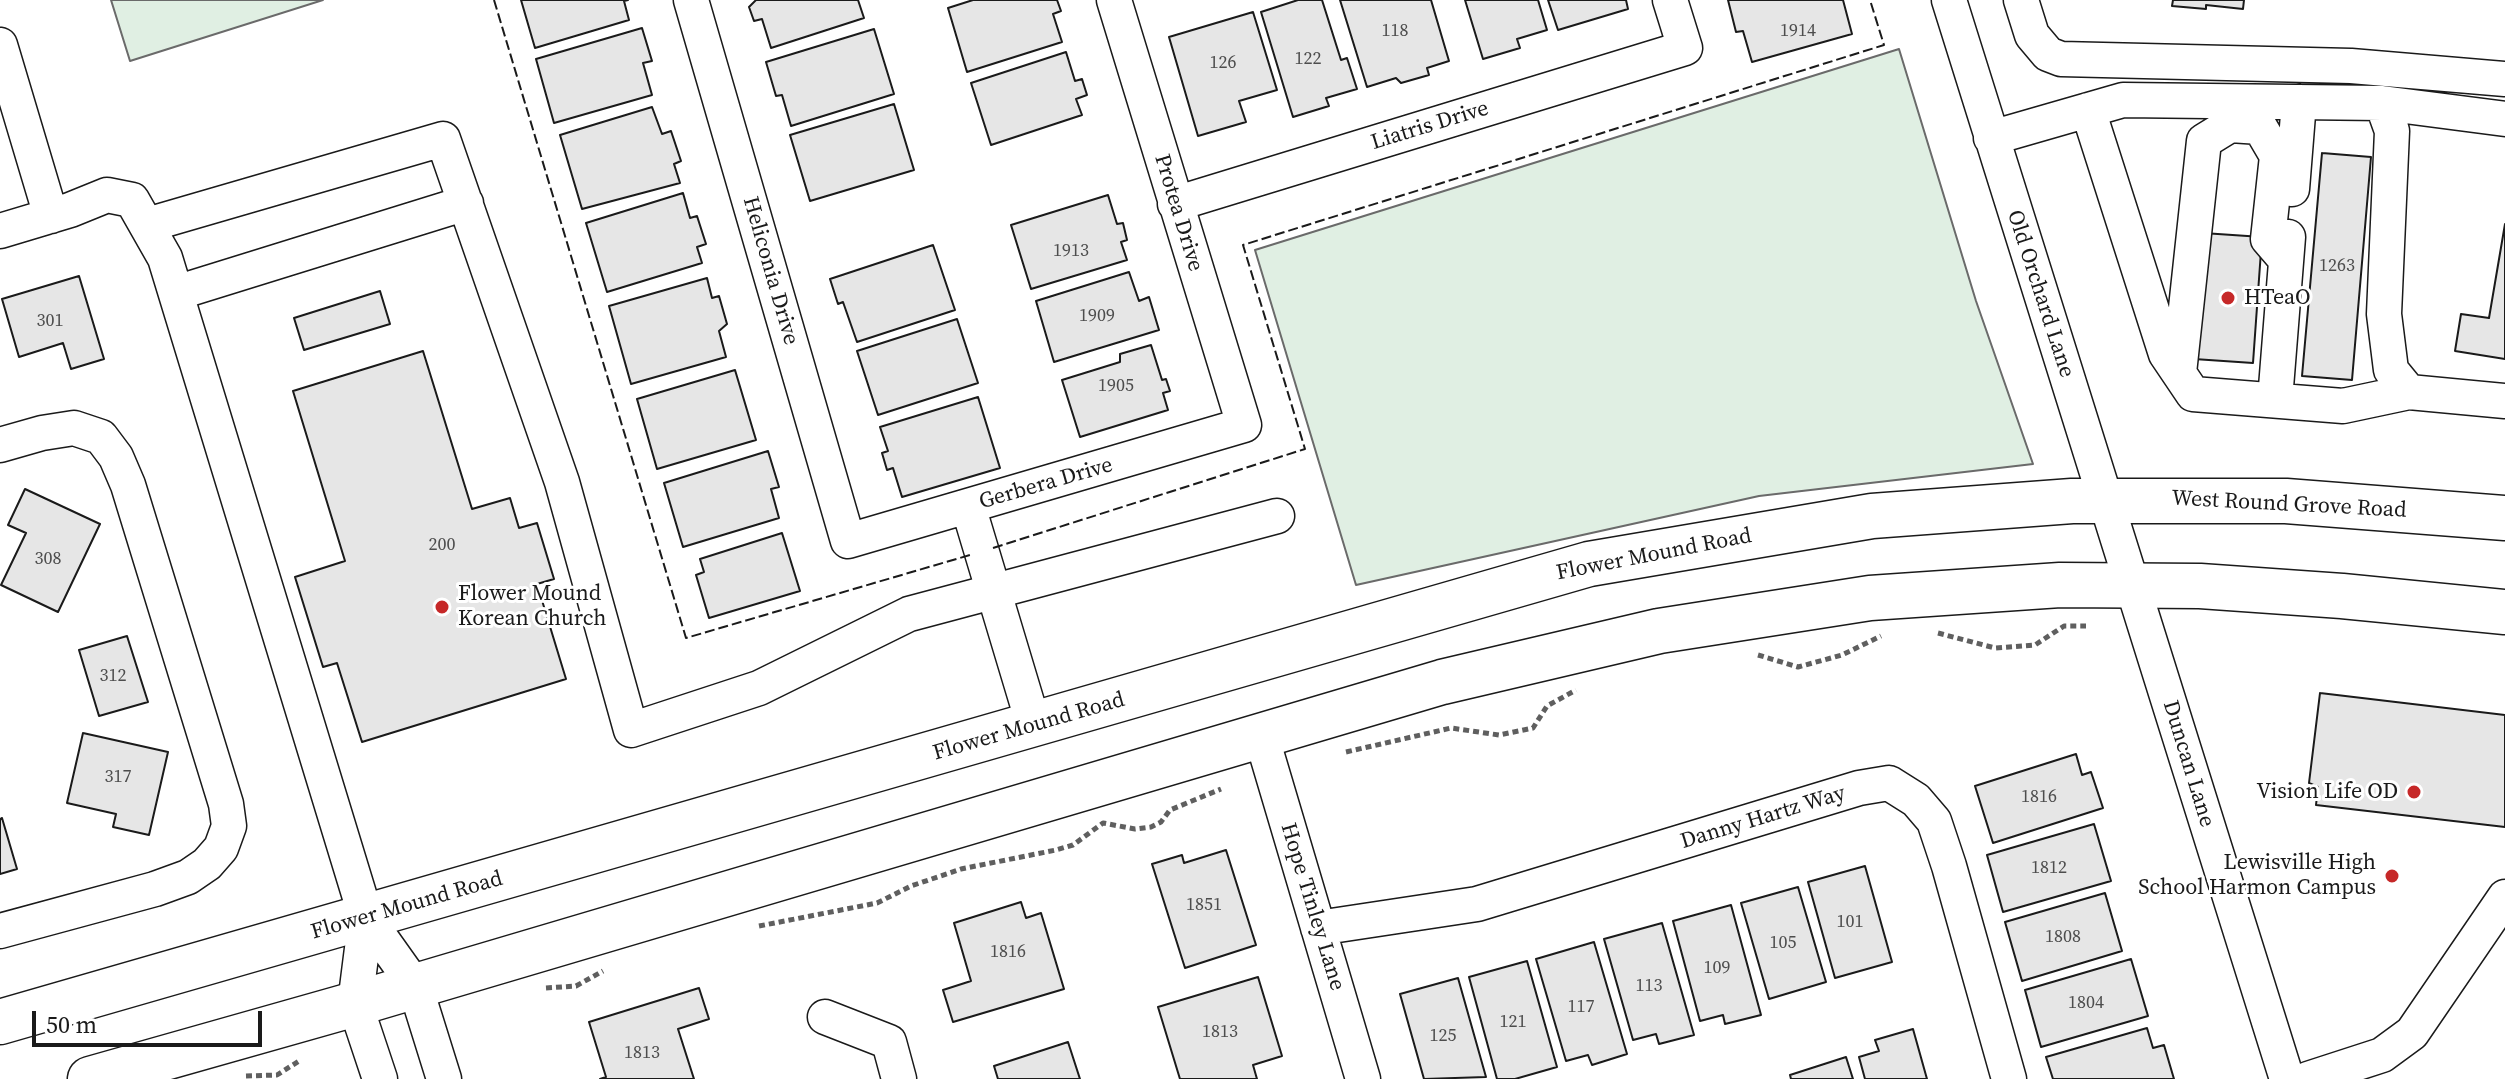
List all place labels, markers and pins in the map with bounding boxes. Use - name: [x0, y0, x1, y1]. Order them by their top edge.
- place label: HTeaO: [2244, 285, 2311, 311]
- marker: HTeaO: [2219, 289, 2237, 307]
- place label: Flower Mound Korean Church: [458, 581, 607, 632]
- marker: Flower Mound Korean Church: [433, 598, 451, 616]
- place label: Vision Life OD: [2257, 779, 2398, 805]
- marker: Vision Life OD: [2405, 783, 2423, 801]
- place label: Lewisville High School Harmon Campus: [2138, 850, 2376, 902]
- marker: Lewisville High School Harmon Campus: [2383, 867, 2401, 885]

